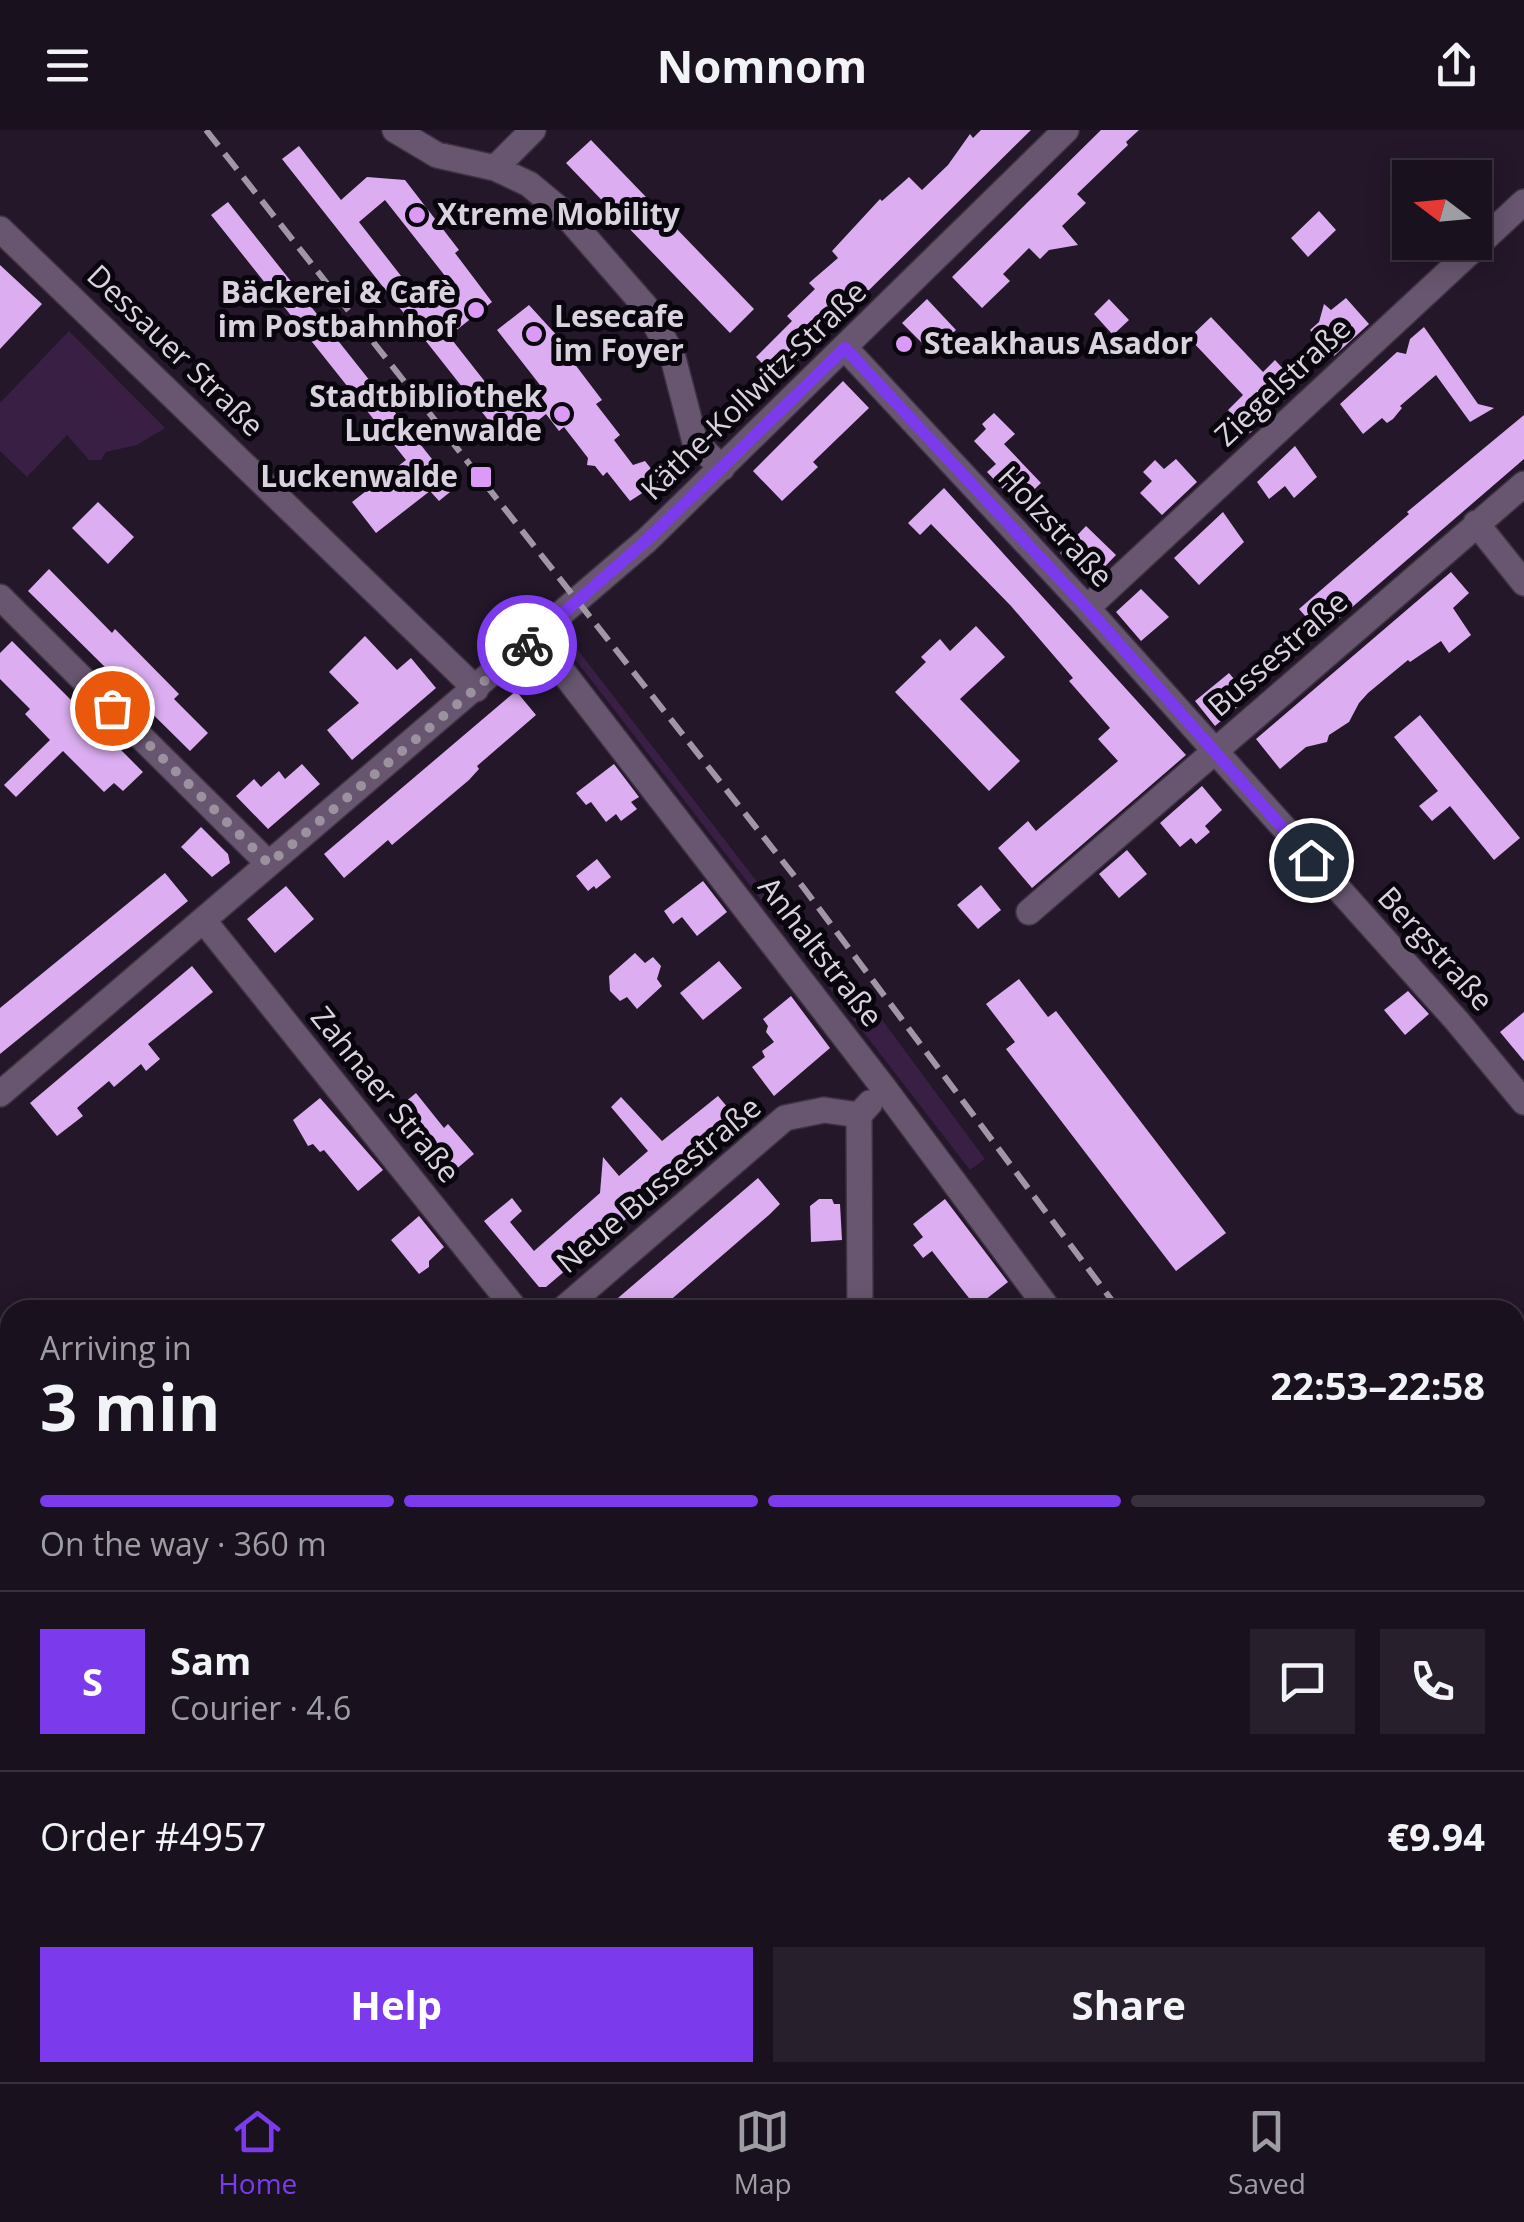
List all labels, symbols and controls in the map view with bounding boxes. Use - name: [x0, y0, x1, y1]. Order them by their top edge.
- text: Nomnom: [657, 35, 867, 96]
- icon: menu: [40, 38, 95, 93]
- icon: share: [1429, 38, 1484, 93]
- north arrow: [1392, 160, 1492, 260]
- map controls: [1392, 160, 1492, 260]
- place label: Xtreme Mobility: [437, 193, 681, 234]
- marker: Xtreme Mobility: [406, 204, 428, 226]
- street label: Dessauer Straße: [79, 255, 273, 445]
- place label: Bäckerei & Cafè im Postbahnhof: [218, 271, 457, 346]
- street label: Käthe-Kollwitz-Straße: [631, 271, 875, 509]
- place label: Lesecafe im Foyer: [554, 295, 684, 370]
- marker: Bäckerei & Cafè im Postbahnhof: [465, 299, 487, 321]
- street label: Ziegelstraße: [1205, 307, 1359, 454]
- place label: Steakhaus Asador: [924, 322, 1193, 363]
- marker: Lesecafe im Foyer: [523, 323, 545, 345]
- marker: Steakhaus Asador: [893, 333, 915, 355]
- place label: Stadtbibliothek Luckenwalde: [309, 375, 542, 450]
- marker: Stadtbibliothek Luckenwalde: [551, 403, 573, 425]
- place label: Luckenwalde: [260, 455, 458, 496]
- street label: Holzstraße: [990, 457, 1123, 595]
- marker: Luckenwalde: [468, 464, 494, 490]
- street label: Bussestraße: [1198, 581, 1356, 725]
- courier: [477, 595, 577, 695]
- icon: bike: [500, 618, 555, 673]
- pin: [70, 666, 155, 751]
- icon: bag: [85, 681, 140, 736]
- pin: [1269, 818, 1354, 903]
- icon: home: [1284, 833, 1339, 888]
- street label: Anhaltstraße: [750, 867, 893, 1035]
- street label: Bergstraße: [1369, 877, 1503, 1019]
- street label: Zahnaer Straße: [302, 997, 470, 1191]
- street label: Neue Bussestraße: [547, 1086, 769, 1282]
- text: Arriving in: [40, 1326, 192, 1369]
- text: 22:53–22:58: [1271, 1359, 1485, 1411]
- text: 3 min: [40, 1362, 220, 1450]
- text: On the way · 360 m: [40, 1522, 327, 1565]
- button: chat: [1250, 1629, 1355, 1734]
- button: phone: [1380, 1629, 1485, 1734]
- text: Sam: [170, 1634, 251, 1686]
- text: S: [82, 1655, 103, 1707]
- text: Courier · 4.6: [170, 1686, 351, 1729]
- text: Order #4957: [40, 1810, 267, 1862]
- text: €9.94: [1387, 1810, 1485, 1862]
- button: Help: [40, 1947, 753, 2062]
- button: Share: [773, 1947, 1485, 2062]
- tab: Home: [218, 2104, 297, 2202]
- tab: Map: [734, 2104, 792, 2202]
- tab: Saved: [1228, 2104, 1306, 2202]

